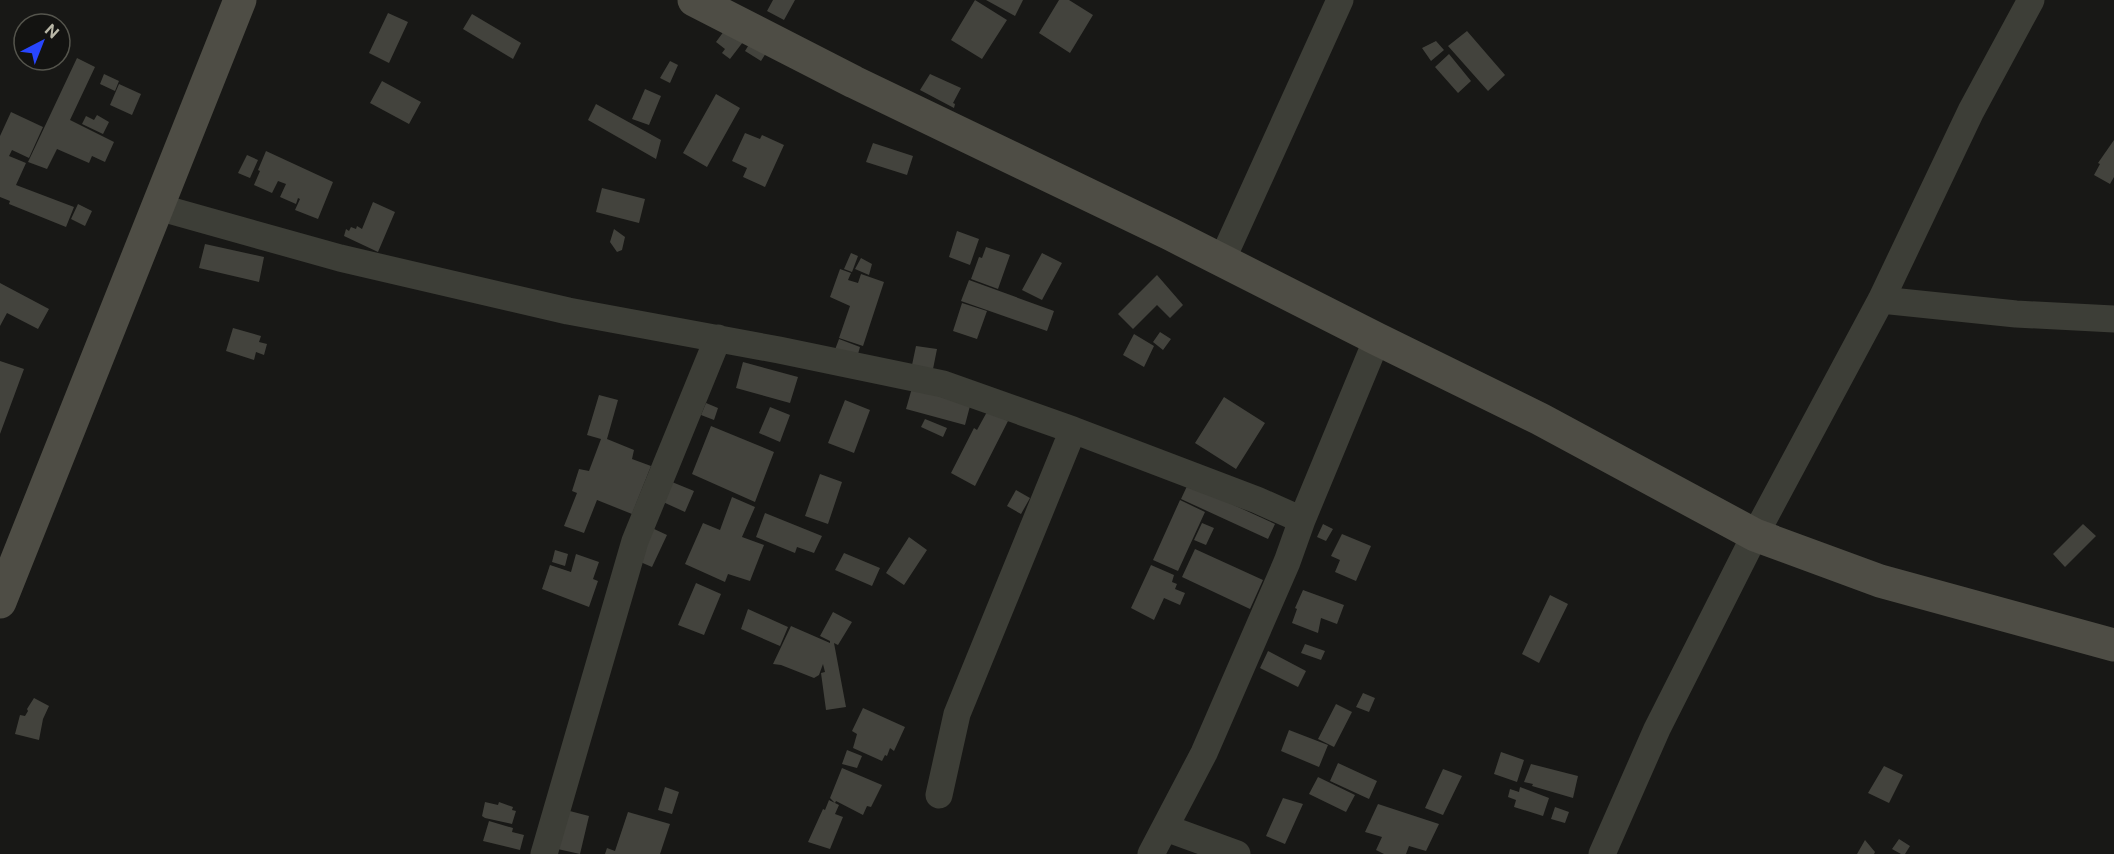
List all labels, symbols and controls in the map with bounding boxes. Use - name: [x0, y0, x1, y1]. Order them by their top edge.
- north arrow: [12, 12, 72, 72]
- text: N: [41, 20, 63, 42]

